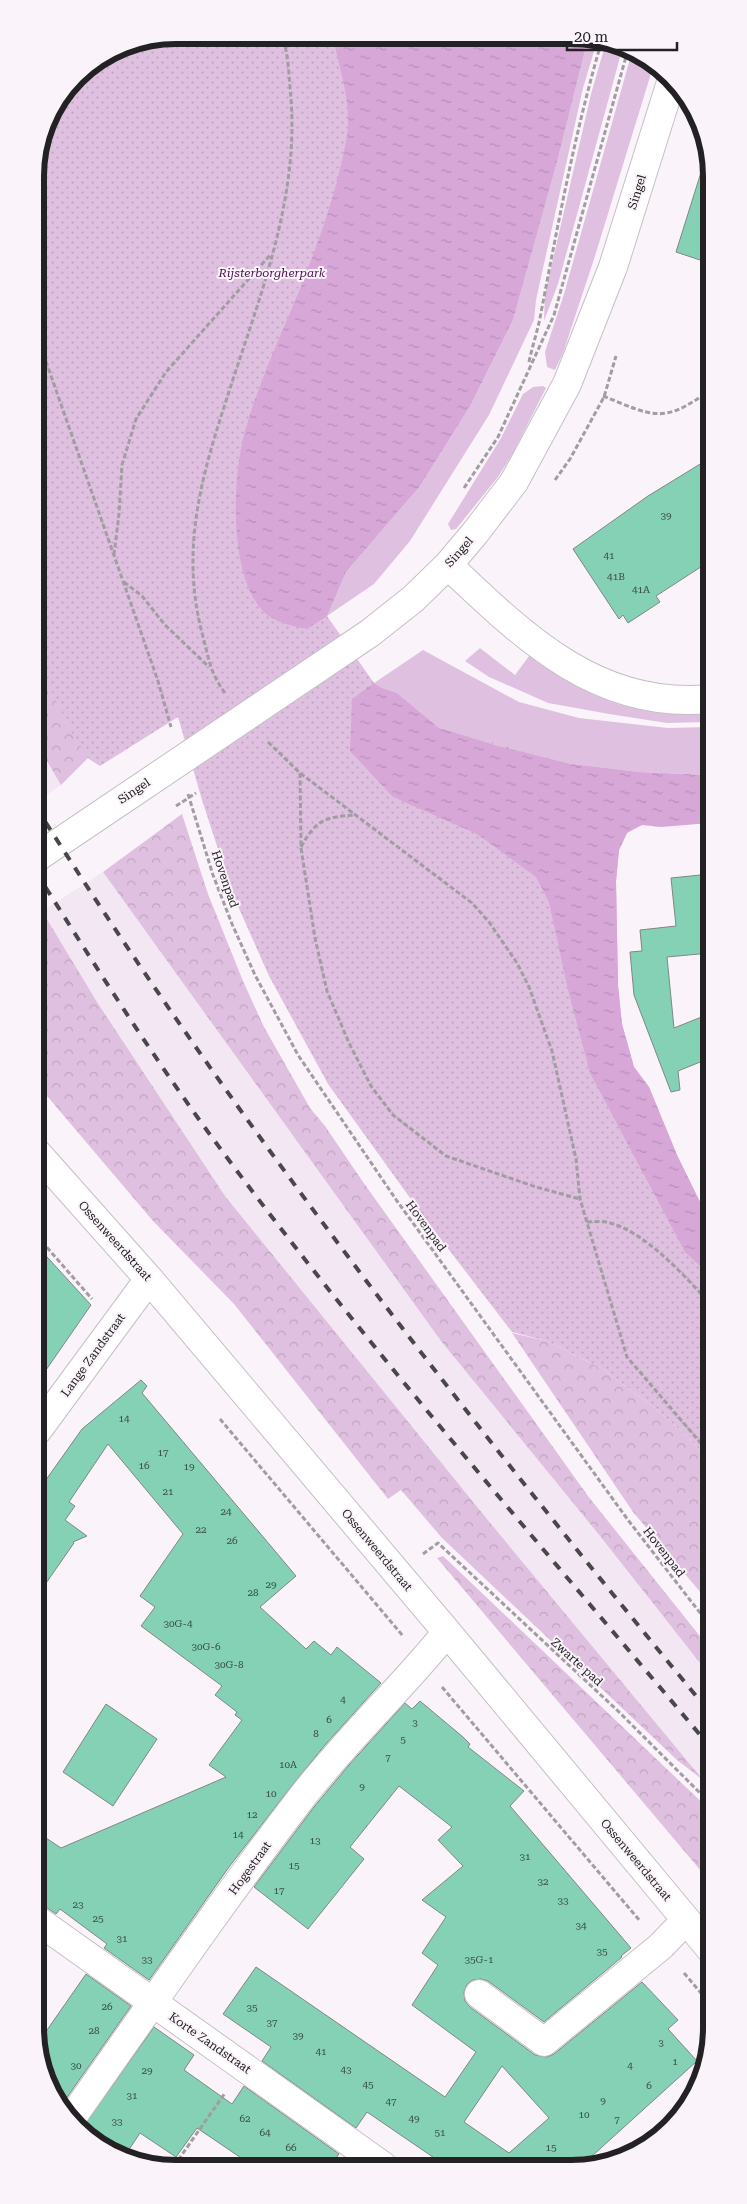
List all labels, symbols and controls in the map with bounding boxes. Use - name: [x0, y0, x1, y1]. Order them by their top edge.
- scale bar: [567, 20, 677, 52]
- text: 20 m: [574, 28, 609, 46]
- street label: Singel: [625, 173, 649, 211]
- park label: Rijsterborgherpark: [218, 266, 326, 280]
- house number: 39: [660, 510, 672, 521]
- street label: Singel: [442, 534, 476, 570]
- house number: 41: [603, 550, 615, 561]
- house number: 41B: [607, 571, 625, 582]
- house number: 41A: [632, 584, 650, 595]
- street label: Singel: [115, 775, 153, 807]
- street label: Hovenpad: [209, 848, 241, 910]
- street label: Ossenweerdstraat: [75, 1198, 155, 1284]
- street label: Hovenpad: [403, 1198, 449, 1255]
- street label: Lange Zandstraat: [58, 1310, 128, 1399]
- house number: 14: [118, 1413, 130, 1424]
- house number: 17: [157, 1447, 169, 1458]
- house number: 16: [138, 1460, 150, 1471]
- house number: 19: [183, 1461, 195, 1472]
- house number: 21: [162, 1486, 174, 1497]
- house number: 24: [220, 1506, 232, 1517]
- street label: Ossenweerdstraat: [339, 1506, 416, 1594]
- house number: 22: [195, 1524, 207, 1535]
- street label: Hovenpad: [640, 1524, 688, 1580]
- house number: 26: [226, 1535, 238, 1546]
- house number: 29: [265, 1579, 277, 1590]
- house number: 28: [247, 1587, 259, 1598]
- house number: 30G-4: [163, 1618, 193, 1629]
- street label: Zwarte pad: [548, 1635, 606, 1689]
- house number: 30G-6: [191, 1641, 221, 1652]
- house number: 30G-8: [214, 1659, 244, 1670]
- house number: 4: [340, 1694, 346, 1705]
- house number: 6: [326, 1714, 332, 1725]
- house number: 3: [412, 1717, 418, 1728]
- house number: 8: [313, 1728, 319, 1739]
- house number: 5: [400, 1734, 406, 1745]
- house number: 7: [385, 1752, 391, 1763]
- house number: 10A: [279, 1759, 297, 1770]
- house number: 9: [359, 1781, 365, 1792]
- house number: 10: [265, 1788, 277, 1799]
- house number: 12: [246, 1809, 258, 1820]
- street label: Ossenweerdstraat: [598, 1816, 675, 1904]
- house number: 14: [232, 1829, 244, 1840]
- house number: 13: [309, 1835, 321, 1846]
- street label: Hogestraat: [226, 1838, 274, 1897]
- house number: 31: [519, 1851, 531, 1862]
- house number: 15: [288, 1860, 300, 1871]
- house number: 32: [537, 1876, 549, 1887]
- house number: 17: [273, 1885, 285, 1896]
- house number: 33: [557, 1895, 569, 1906]
- house number: 23: [72, 1899, 84, 1910]
- house number: 25: [92, 1913, 104, 1924]
- house number: 34: [575, 1920, 587, 1931]
- house number: 31: [116, 1933, 128, 1944]
- house number: 35: [596, 1946, 608, 1957]
- house number: 33: [141, 1954, 153, 1965]
- house number: 35G-1: [464, 1954, 494, 1965]
- house number: 26: [101, 2001, 113, 2012]
- house number: 35: [246, 2002, 258, 2013]
- street label: Korte Zandstraat: [166, 2010, 254, 2077]
- house number: 37: [266, 2017, 278, 2028]
- house number: 28: [88, 2025, 100, 2036]
- house number: 39: [292, 2030, 304, 2041]
- house number: 3: [658, 2037, 664, 2048]
- house number: 41: [315, 2046, 327, 2057]
- house number: 1: [672, 2056, 678, 2067]
- house number: 30: [70, 2060, 82, 2071]
- house number: 4: [627, 2060, 633, 2071]
- house number: 43: [340, 2064, 352, 2075]
- house number: 29: [141, 2065, 153, 2076]
- house number: 45: [362, 2079, 374, 2090]
- house number: 6: [646, 2080, 652, 2091]
- house number: 31: [126, 2090, 138, 2101]
- house number: 9: [600, 2095, 606, 2106]
- house number: 47: [385, 2096, 397, 2107]
- house number: 10: [578, 2109, 590, 2120]
- house number: 62: [239, 2113, 251, 2124]
- house number: 49: [408, 2113, 420, 2124]
- house number: 7: [614, 2114, 620, 2125]
- house number: 33: [111, 2116, 123, 2127]
- house number: 64: [259, 2127, 271, 2138]
- house number: 51: [434, 2127, 446, 2138]
- house number: 66: [285, 2142, 297, 2153]
- house number: 15: [545, 2142, 557, 2153]

